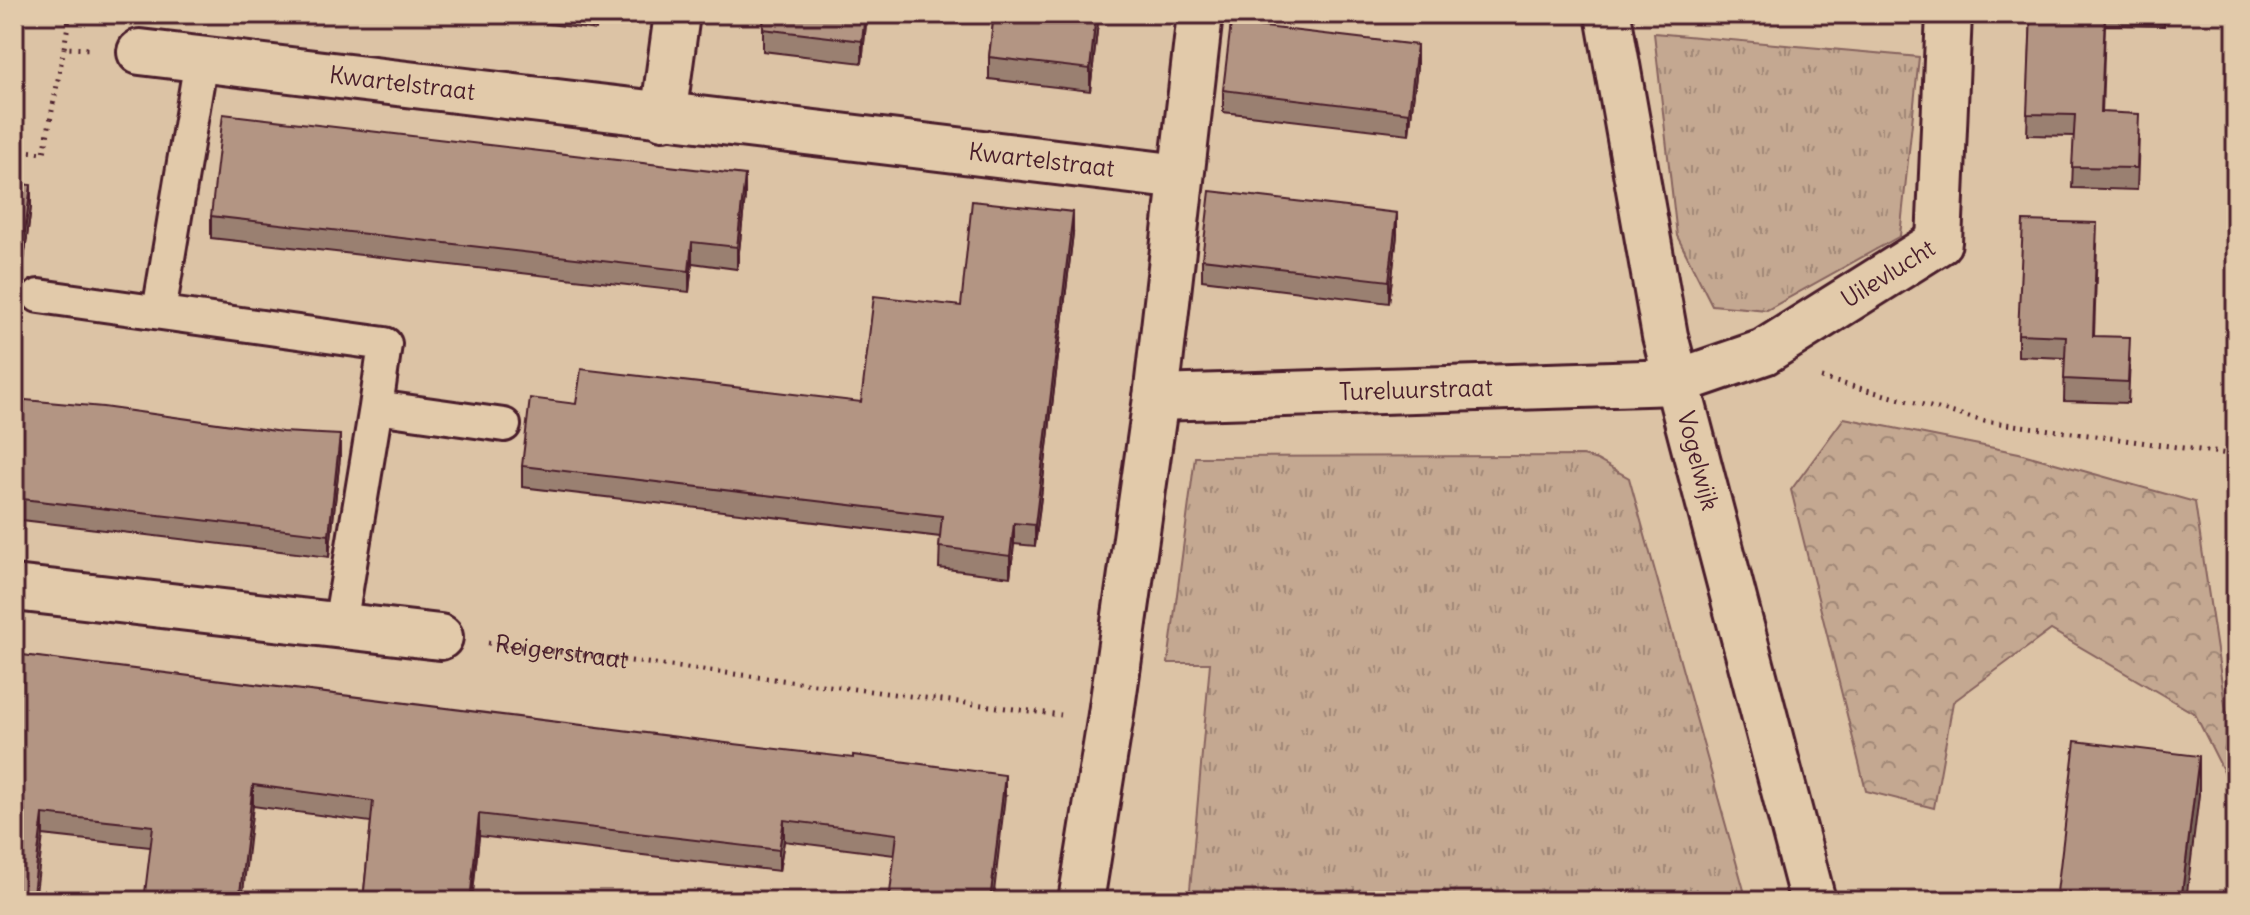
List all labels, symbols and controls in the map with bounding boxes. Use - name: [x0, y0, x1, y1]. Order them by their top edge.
- street label: Kwartelstraat: [328, 59, 477, 106]
- street label: Kwartelstraat: [967, 136, 1116, 183]
- street label: Uilevlucht: [1835, 232, 1940, 314]
- street label: Tureluurstraat: [1338, 372, 1493, 406]
- street label: Vogelwijk: [1671, 408, 1726, 513]
- street label: Reigerstraat: [494, 628, 629, 674]

